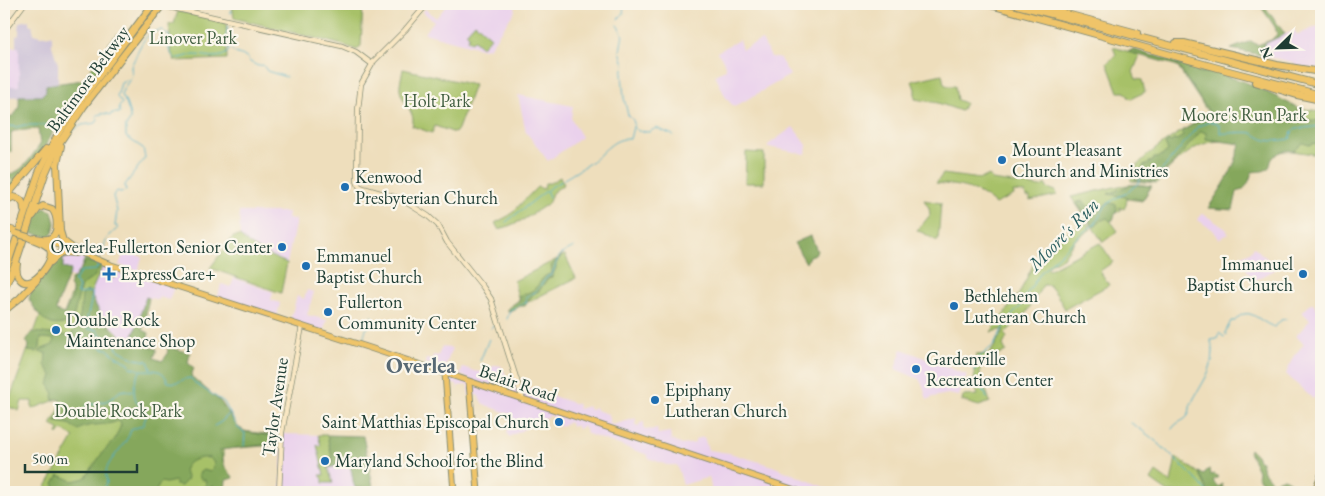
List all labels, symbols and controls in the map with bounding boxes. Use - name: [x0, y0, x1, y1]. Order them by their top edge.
- street label: Baltimore Beltway: [41, 21, 134, 137]
- north arrow: [1252, 22, 1302, 72]
- park label: Linover Park: [149, 26, 237, 49]
- text: N: [1255, 44, 1277, 62]
- park label: Holt Park: [403, 89, 471, 112]
- park label: Moore's Run Park: [1181, 103, 1307, 126]
- place label: Mount Pleasant Church and Ministries: [1012, 138, 1169, 182]
- marker: Mount Pleasant Church and Ministries: [996, 154, 1008, 166]
- place label: Kenwood Presbyterian Church: [355, 165, 498, 209]
- marker: Kenwood Presbyterian Church: [339, 181, 351, 193]
- water label: Moore's Run: [1022, 192, 1104, 277]
- place label: Overlea-Fullerton Senior Center: [50, 235, 272, 258]
- marker: Overlea-Fullerton Senior Center: [276, 241, 288, 253]
- place label: Emmanuel Baptist Church: [316, 244, 422, 288]
- place label: Immanuel Baptist Church: [1187, 252, 1293, 296]
- marker: Emmanuel Baptist Church: [300, 260, 312, 272]
- place label: ExpressCare+: [120, 262, 216, 285]
- marker: ExpressCare+: [102, 267, 116, 281]
- marker: Immanuel Baptist Church: [1297, 268, 1309, 280]
- place label: Bethlehem Lutheran Church: [964, 284, 1086, 328]
- place label: Fullerton Community Center: [338, 290, 476, 334]
- marker: Bethlehem Lutheran Church: [948, 300, 960, 312]
- marker: Fullerton Community Center: [322, 306, 334, 318]
- place label: Double Rock Maintenance Shop: [66, 308, 195, 352]
- marker: Double Rock Maintenance Shop: [50, 324, 62, 336]
- place label: Gardenville Recreation Center: [926, 347, 1053, 391]
- district label: Overlea: [386, 351, 456, 380]
- street label: Taylor Avenue: [256, 356, 293, 458]
- street label: Belair Road: [476, 359, 561, 407]
- marker: Gardenville Recreation Center: [910, 363, 922, 375]
- place label: Epiphany Lutheran Church: [665, 378, 787, 422]
- marker: Epiphany Lutheran Church: [649, 394, 661, 406]
- park label: Double Rock Park: [54, 399, 182, 422]
- place label: Saint Matthias Episcopal Church: [322, 410, 549, 433]
- marker: Saint Matthias Episcopal Church: [553, 416, 565, 428]
- scale bar: [25, 441, 138, 473]
- text: 500 m: [32, 449, 69, 468]
- place label: Maryland School for the Blind: [335, 449, 544, 472]
- marker: Maryland School for the Blind: [319, 455, 331, 467]

